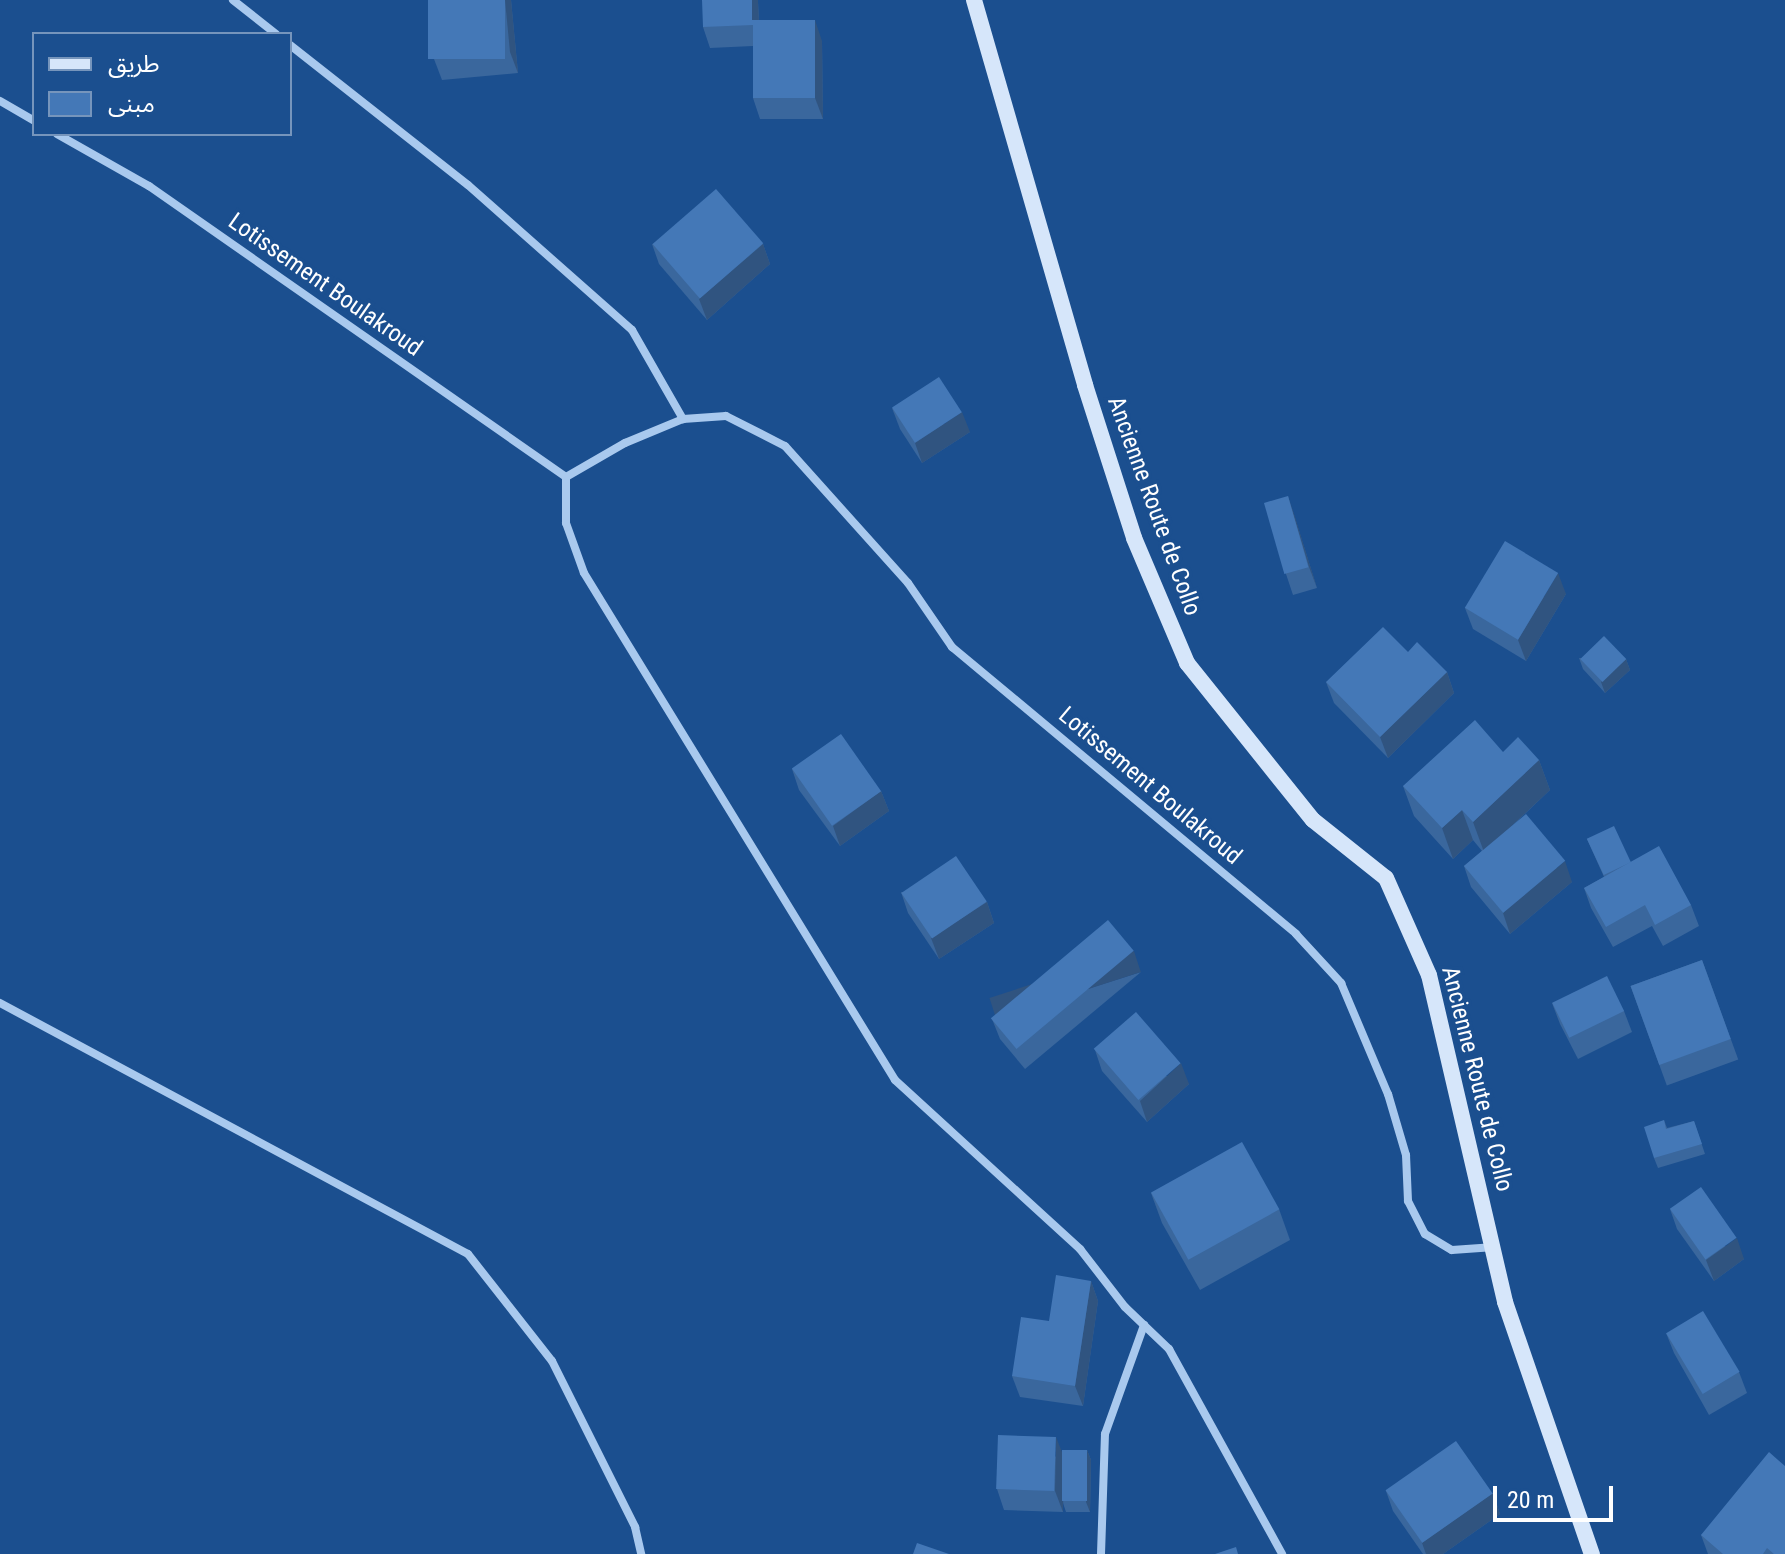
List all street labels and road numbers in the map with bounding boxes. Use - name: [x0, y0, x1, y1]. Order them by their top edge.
- street label: Lotissement Boulakroud: [223, 207, 427, 363]
- street label: Ancienne Route de Collo: [1101, 393, 1207, 619]
- street label: Lotissement Boulakroud: [1053, 701, 1247, 871]
- street label: Ancienne Route de Collo: [1435, 963, 1519, 1195]

